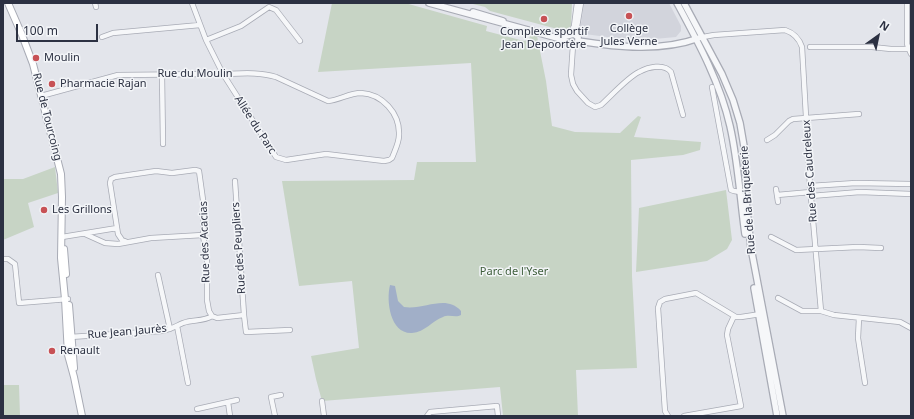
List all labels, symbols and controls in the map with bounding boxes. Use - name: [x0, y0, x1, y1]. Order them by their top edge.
- marker: Collège Jules Verne: [624, 11, 634, 21]
- marker: Complexe sportif Jean Depoortère: [539, 14, 549, 24]
- scale bar: [18, 16, 100, 42]
- north arrow: [858, 16, 898, 56]
- text: N: [877, 17, 893, 34]
- text: 100 m: [23, 22, 58, 39]
- place label: Collège Jules Verne: [600, 22, 658, 48]
- place label: Complexe sportif Jean Depoortère: [500, 25, 588, 51]
- place label: Moulin: [44, 51, 80, 65]
- marker: Moulin: [31, 53, 41, 63]
- street label: Rue du Moulin: [157, 67, 233, 81]
- street label: Rue de Tourcoing: [30, 72, 64, 162]
- place label: Pharmacie Rajan: [60, 77, 147, 91]
- marker: Pharmacie Rajan: [47, 79, 57, 89]
- street label: Allée du Parc: [231, 93, 279, 157]
- street label: Rue des Caudreleux: [800, 119, 820, 223]
- street label: Rue de la Briqueterie: [738, 145, 758, 255]
- street label: Rue des Acacias: [197, 201, 213, 283]
- street label: Rue des Peupliers: [229, 202, 249, 294]
- place label: Les Grillons: [52, 203, 112, 217]
- marker: Les Grillons: [39, 205, 49, 215]
- park label: Parc de l'Yser: [480, 265, 548, 279]
- street label: Rue Jean Jaurès: [87, 322, 167, 342]
- place label: Renault: [60, 344, 100, 358]
- marker: Renault: [47, 346, 57, 356]

